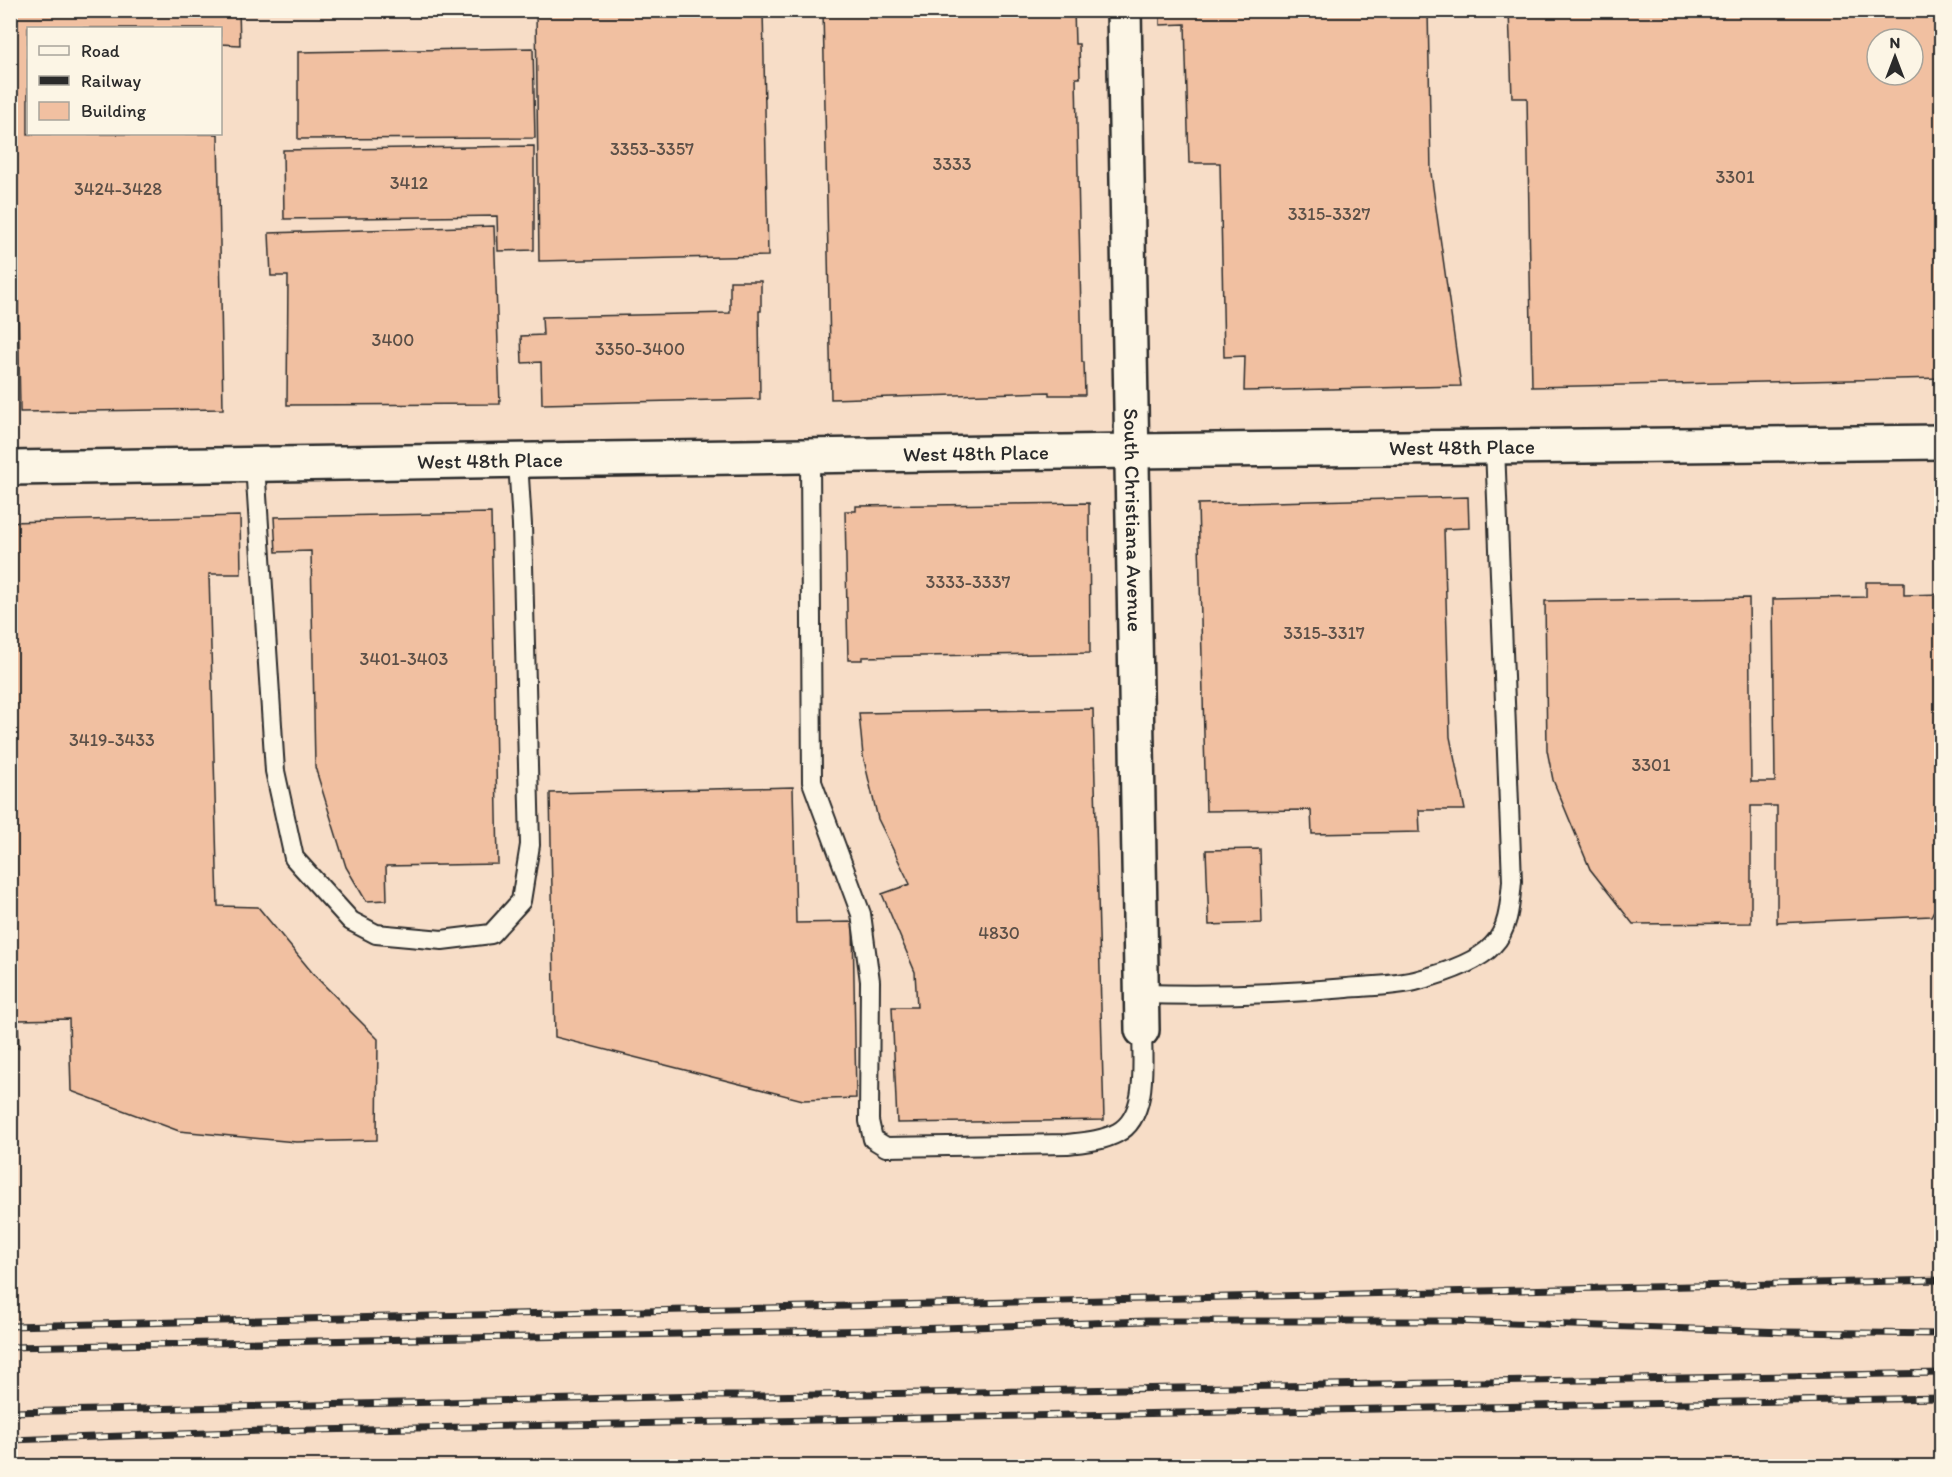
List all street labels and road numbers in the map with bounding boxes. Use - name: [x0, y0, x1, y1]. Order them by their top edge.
- street label: South Christiana Avenue: [1119, 408, 1148, 632]
- street label: West 48th Place: [1389, 434, 1535, 460]
- street label: West 48th Place: [903, 439, 1049, 466]
- street label: West 48th Place: [417, 447, 563, 474]

